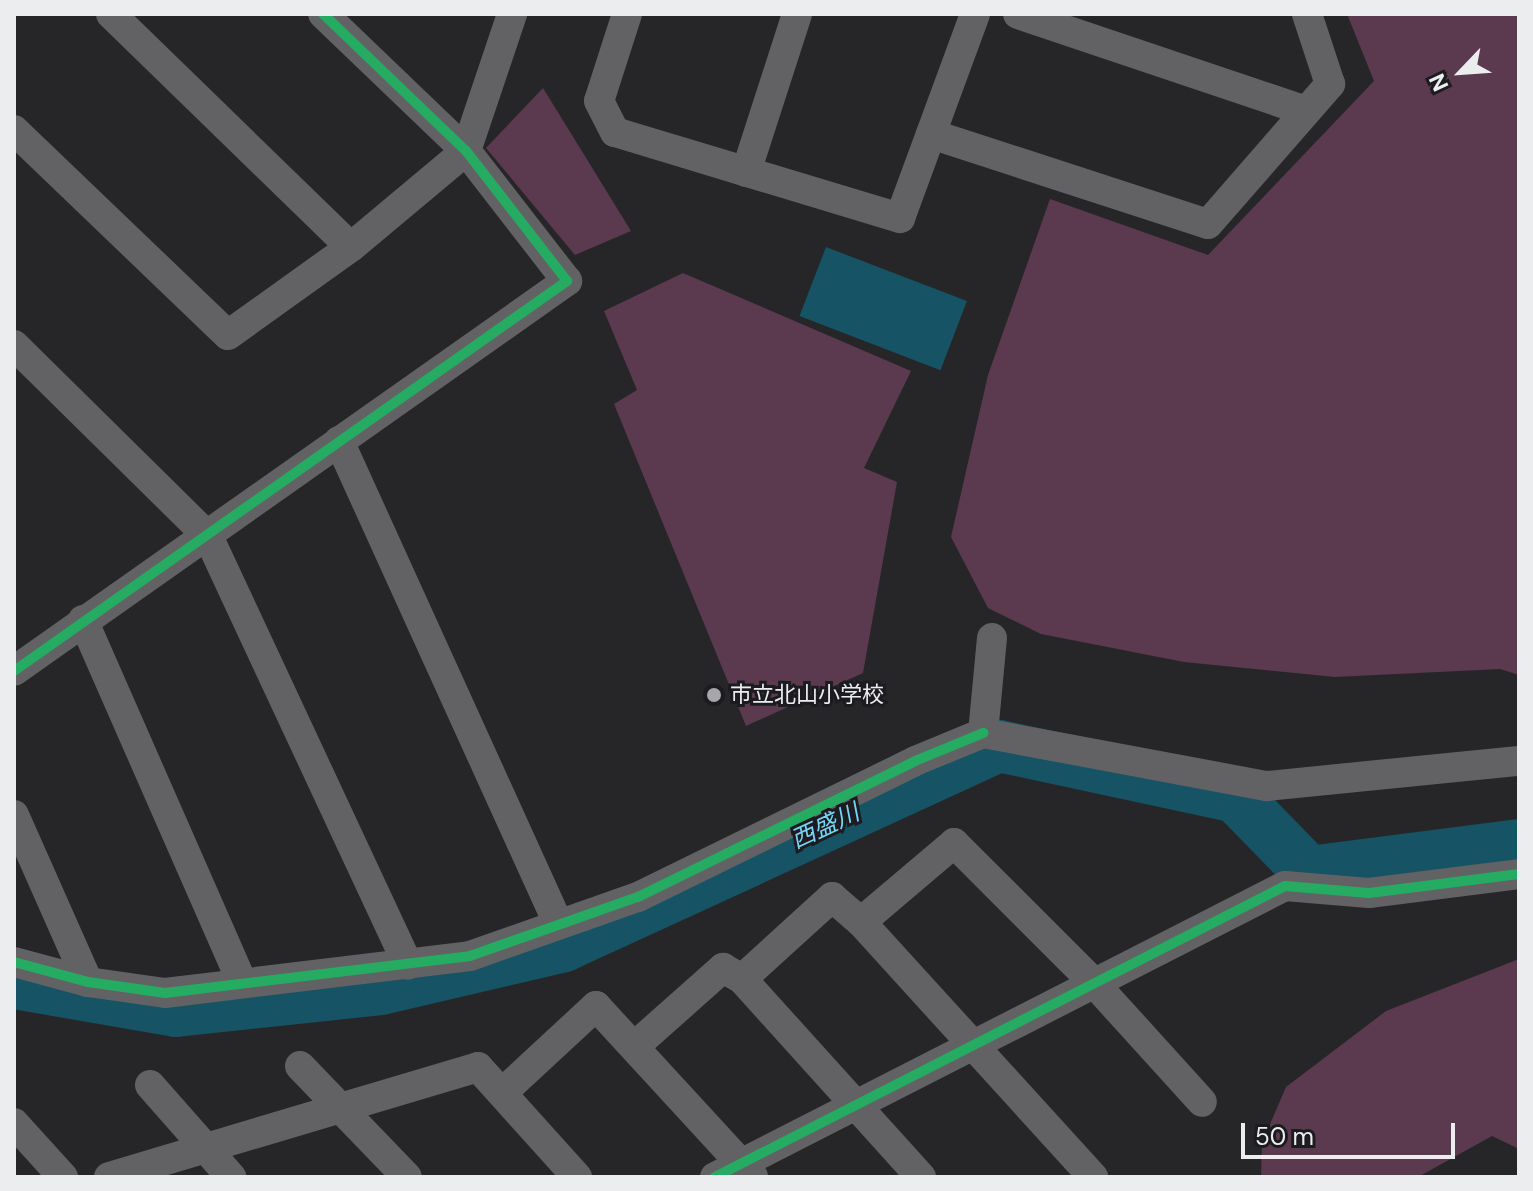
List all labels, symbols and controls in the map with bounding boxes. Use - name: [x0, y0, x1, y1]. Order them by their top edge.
- north arrow: [1421, 32, 1501, 112]
- text: N: [1422, 69, 1455, 96]
- place label: 市立北山小学校: [730, 682, 884, 708]
- marker: 市立北山小学校: [705, 686, 723, 704]
- water label: 西盛川: [786, 798, 864, 854]
- scale bar: [1245, 1107, 1459, 1157]
- text: 50 m: [1255, 1121, 1314, 1152]

